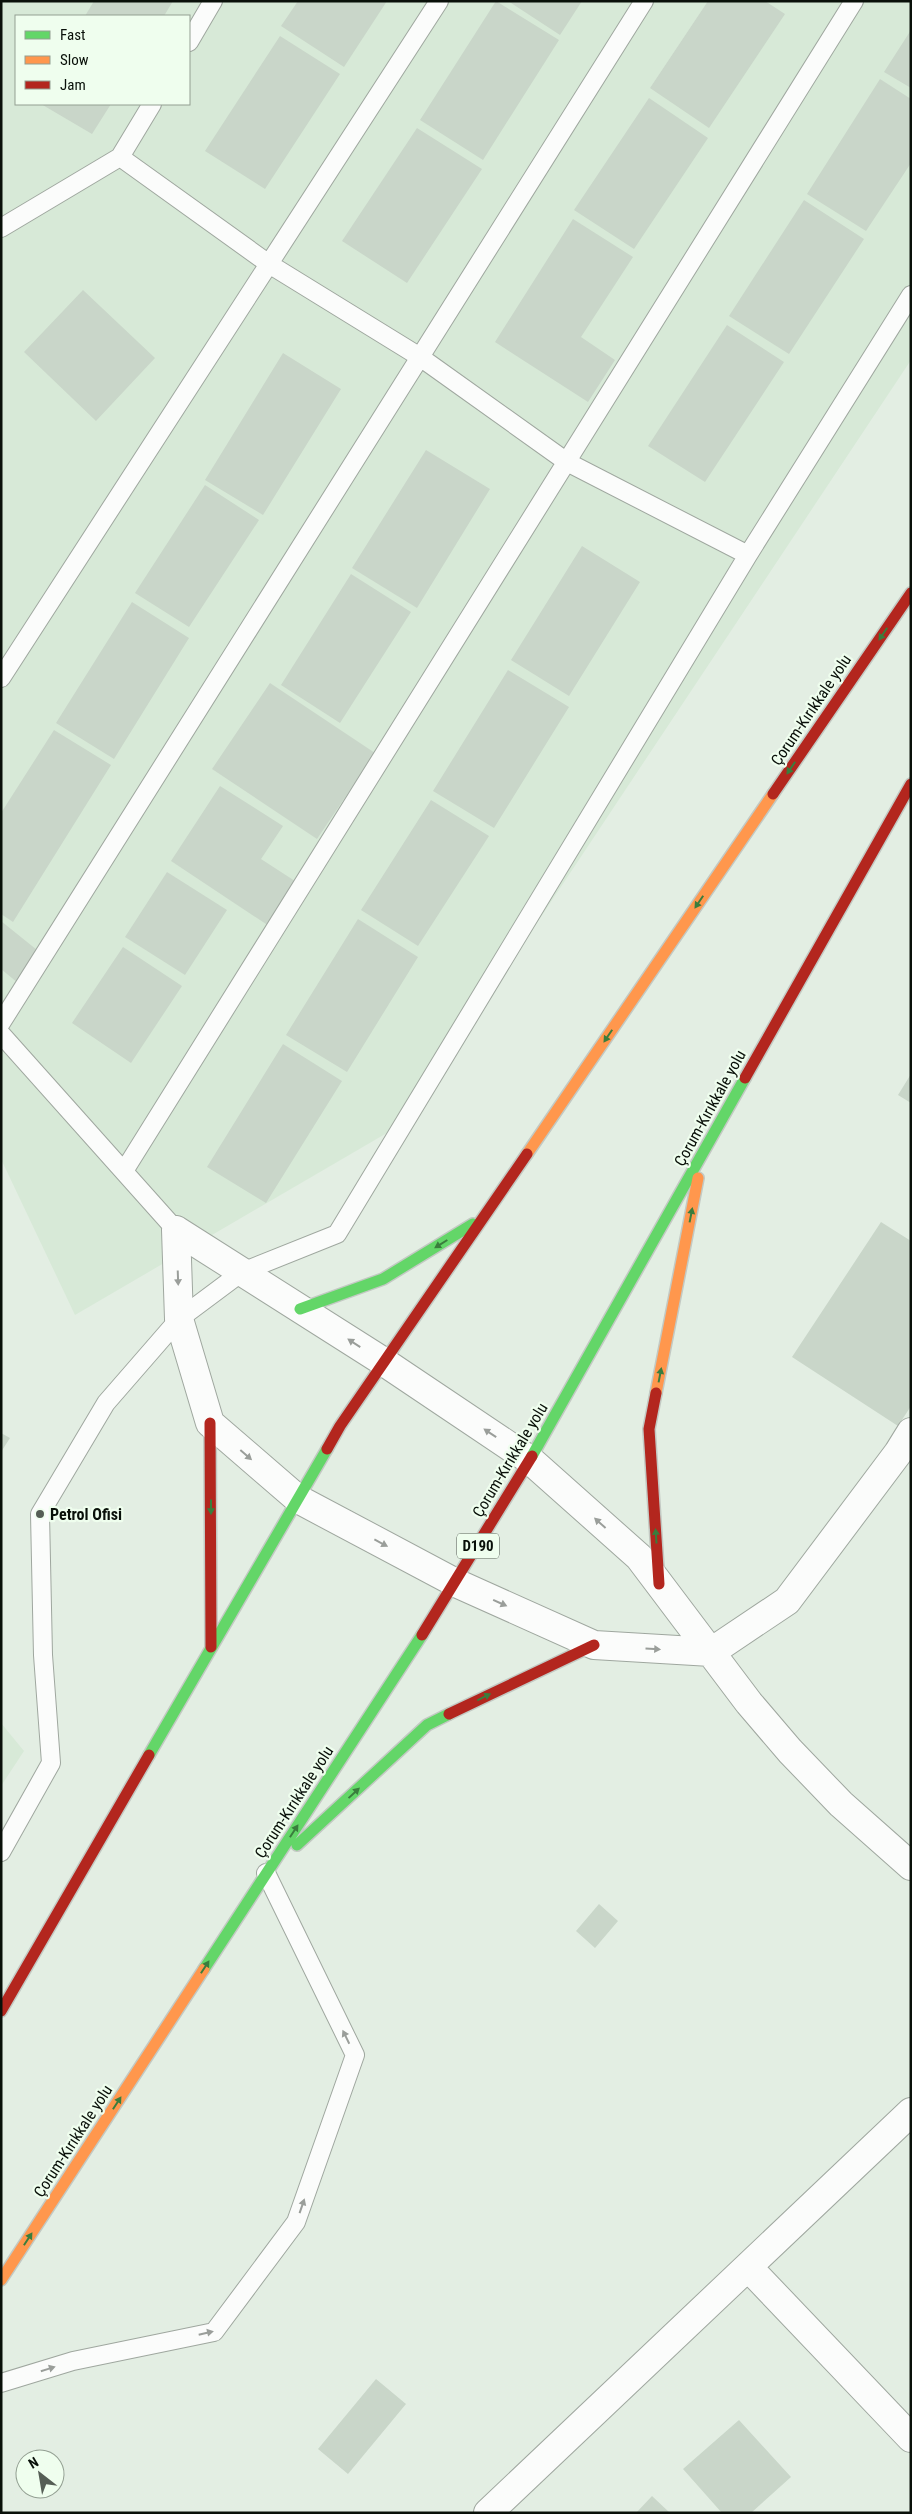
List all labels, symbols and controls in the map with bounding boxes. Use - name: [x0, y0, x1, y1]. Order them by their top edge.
- legend: [15, 15, 190, 105]
- text: Fast: [60, 26, 85, 44]
- text: Slow: [60, 51, 89, 69]
- text: Jam: [60, 76, 86, 94]
- one-way arrow: [878, 627, 888, 640]
- street label: Çorum-Kırıkkale yolu: [767, 651, 855, 769]
- one-way arrow: [786, 761, 796, 774]
- one-way arrow: [695, 895, 704, 908]
- one-way arrow: [603, 1029, 613, 1042]
- street label: Çorum-Kırıkkale yolu: [670, 1047, 750, 1169]
- one-way arrow: [687, 1207, 695, 1223]
- one-way arrow: [434, 1239, 447, 1249]
- one-way arrow: [174, 1271, 182, 1287]
- one-way arrow: [348, 1339, 361, 1348]
- one-way arrow: [656, 1366, 664, 1382]
- street label: Çorum-Kırıkkale yolu: [468, 1399, 552, 1521]
- one-way arrow: [483, 1428, 496, 1438]
- one-way arrow: [240, 1449, 253, 1460]
- one-way arrow: [207, 1499, 215, 1515]
- place label: Petrol Ofisi: [50, 1505, 122, 1524]
- marker: Petrol Ofisi: [34, 1508, 46, 1520]
- one-way arrow: [593, 1517, 606, 1528]
- one-way arrow: [652, 1528, 660, 1544]
- road number: D190: [457, 1534, 499, 1558]
- one-way arrow: [374, 1539, 388, 1548]
- one-way arrow: [493, 1599, 507, 1607]
- one-way arrow: [646, 1645, 662, 1653]
- one-way arrow: [476, 1693, 491, 1702]
- street label: Çorum-Kırıkkale yolu: [251, 1742, 337, 1862]
- one-way arrow: [347, 1787, 359, 1799]
- one-way arrow: [289, 1824, 299, 1838]
- one-way arrow: [201, 1961, 210, 1974]
- one-way arrow: [342, 2029, 350, 2044]
- street label: Çorum-Kırıkkale yolu: [30, 2081, 116, 2201]
- one-way arrow: [112, 2097, 121, 2110]
- one-way arrow: [299, 2198, 306, 2213]
- one-way arrow: [23, 2233, 33, 2246]
- one-way arrow: [199, 2329, 214, 2337]
- one-way arrow: [40, 2364, 55, 2372]
- north arrow: [15, 2449, 65, 2499]
- text: N: [26, 2454, 41, 2472]

